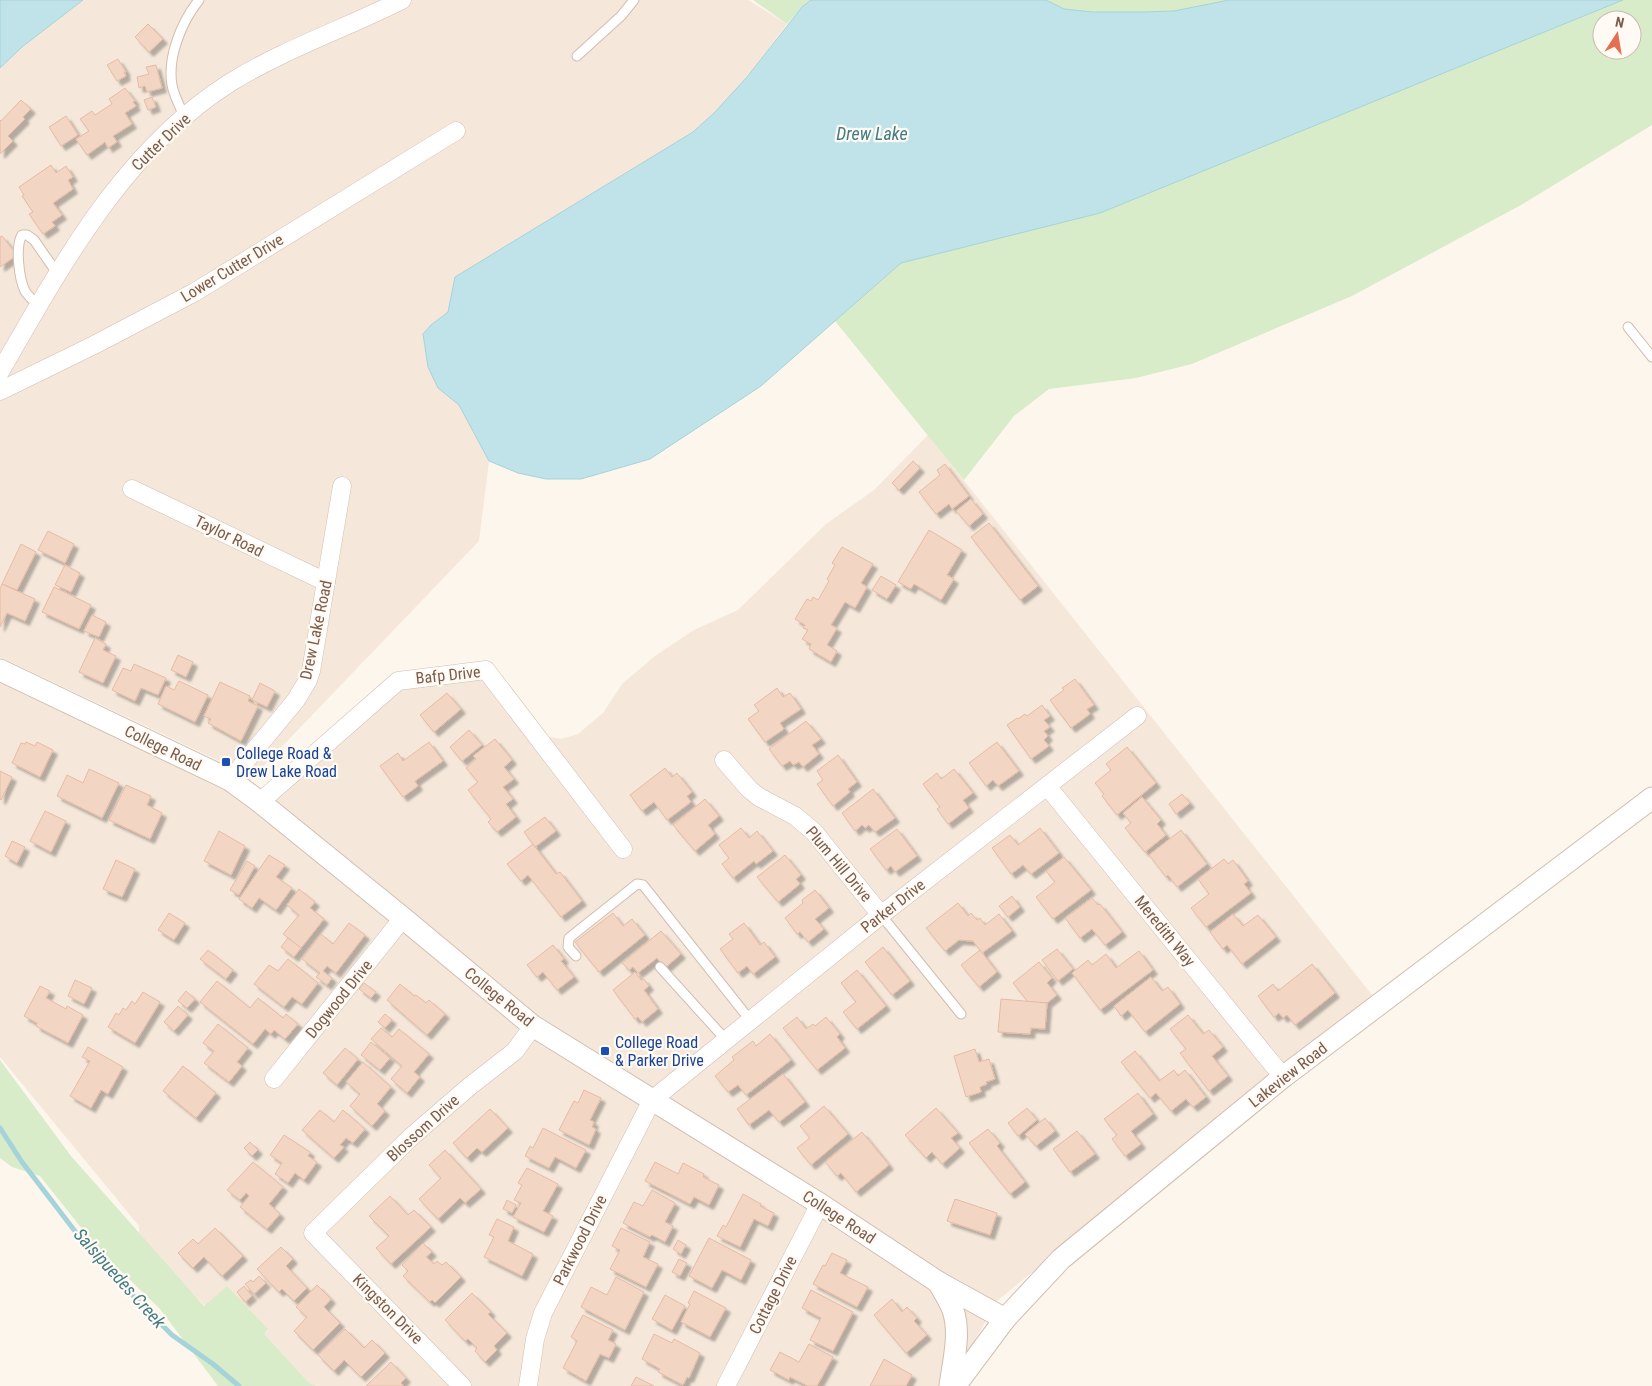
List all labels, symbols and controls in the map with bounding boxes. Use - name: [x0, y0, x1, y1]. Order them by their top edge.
- north arrow: [1592, 10, 1642, 60]
- text: N: [1614, 14, 1626, 31]
- street label: Cutter Drive: [128, 109, 194, 175]
- water label: Drew Lake: [836, 123, 908, 144]
- street label: Lower Cutter Drive: [177, 230, 287, 306]
- street label: Taylor Road: [192, 511, 266, 561]
- street label: Drew Lake Road: [296, 579, 336, 681]
- street label: Bafp Drive: [415, 662, 481, 688]
- street label: College Road: [121, 721, 205, 775]
- place label: College Road & Drew Lake Road: [236, 744, 337, 781]
- marker: College Road & Drew Lake Road: [220, 756, 232, 768]
- street label: Plum Hill Drive: [802, 822, 876, 906]
- street label: Parker Drive: [857, 875, 929, 937]
- street label: Meredith Way: [1131, 892, 1200, 971]
- street label: Dogwood Drive: [302, 956, 376, 1042]
- street label: College Road: [461, 963, 537, 1031]
- place label: College Road & Parker Drive: [615, 1033, 704, 1070]
- street label: Lakeview Road: [1245, 1039, 1331, 1111]
- marker: College Road & Parker Drive: [599, 1045, 611, 1057]
- street label: Blossom Drive: [383, 1091, 463, 1165]
- street label: College Road: [799, 1186, 879, 1248]
- street label: Parkwood Drive: [549, 1192, 611, 1288]
- water label: Salsipuedes Creek: [70, 1224, 171, 1333]
- street label: Cottage Drive: [745, 1253, 801, 1337]
- street label: Kingston Drive: [349, 1270, 427, 1348]

